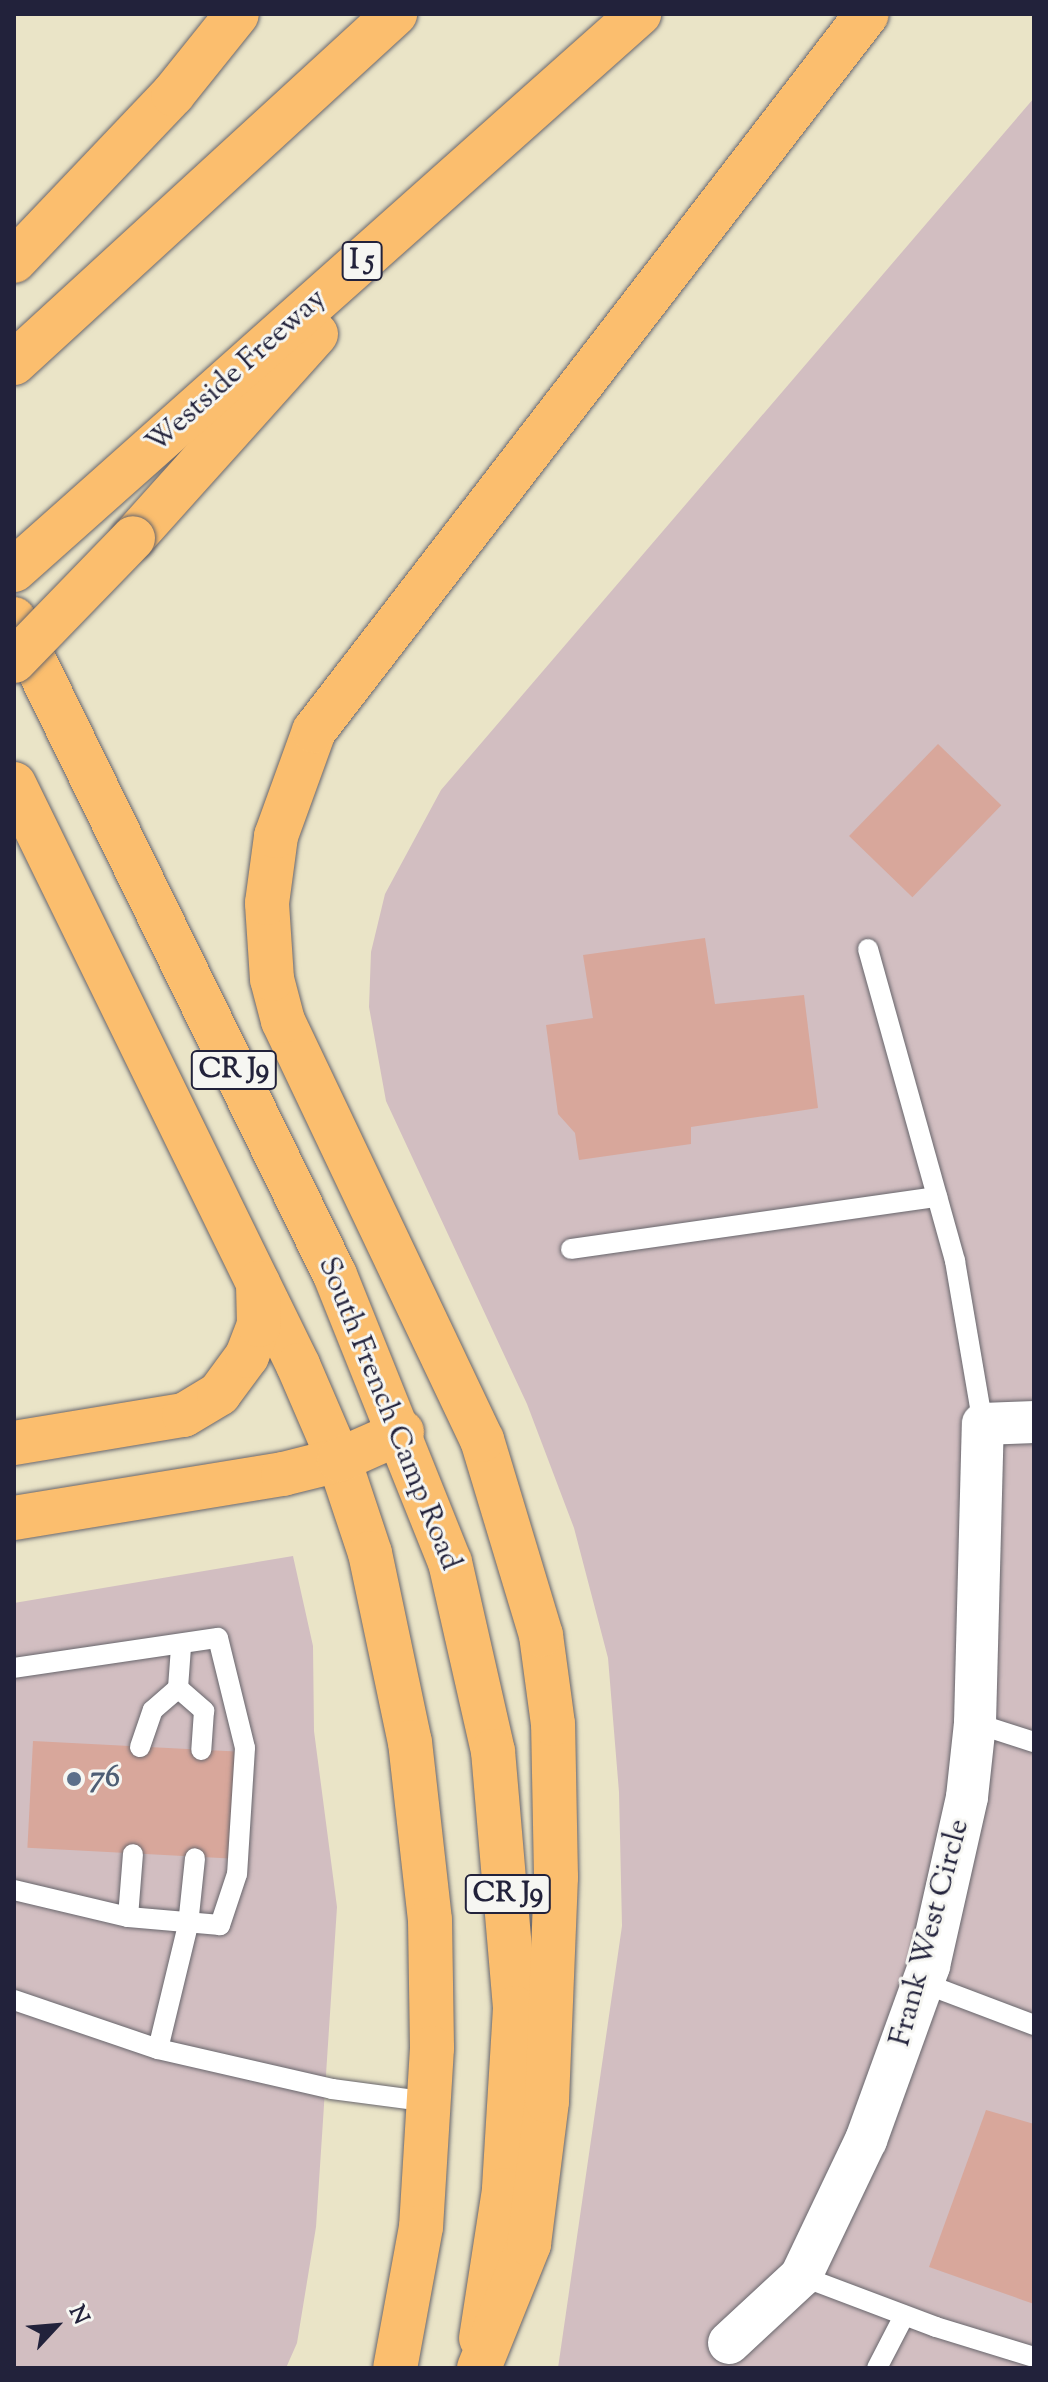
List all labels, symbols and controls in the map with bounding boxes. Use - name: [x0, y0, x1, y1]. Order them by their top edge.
- road number: I 5: [340, 237, 384, 285]
- street label: Westside Freeway: [140, 282, 334, 462]
- road number: CR J9: [190, 1046, 278, 1094]
- street label: South French Camp Road: [309, 1252, 467, 1576]
- place label: 76: [90, 1761, 120, 1797]
- marker: 76: [65, 1770, 83, 1788]
- street label: Frank West Circle: [883, 1816, 979, 2050]
- road number: CR J9: [464, 1870, 552, 1918]
- north arrow: [16, 2286, 96, 2366]
- text: N: [59, 2301, 96, 2330]

